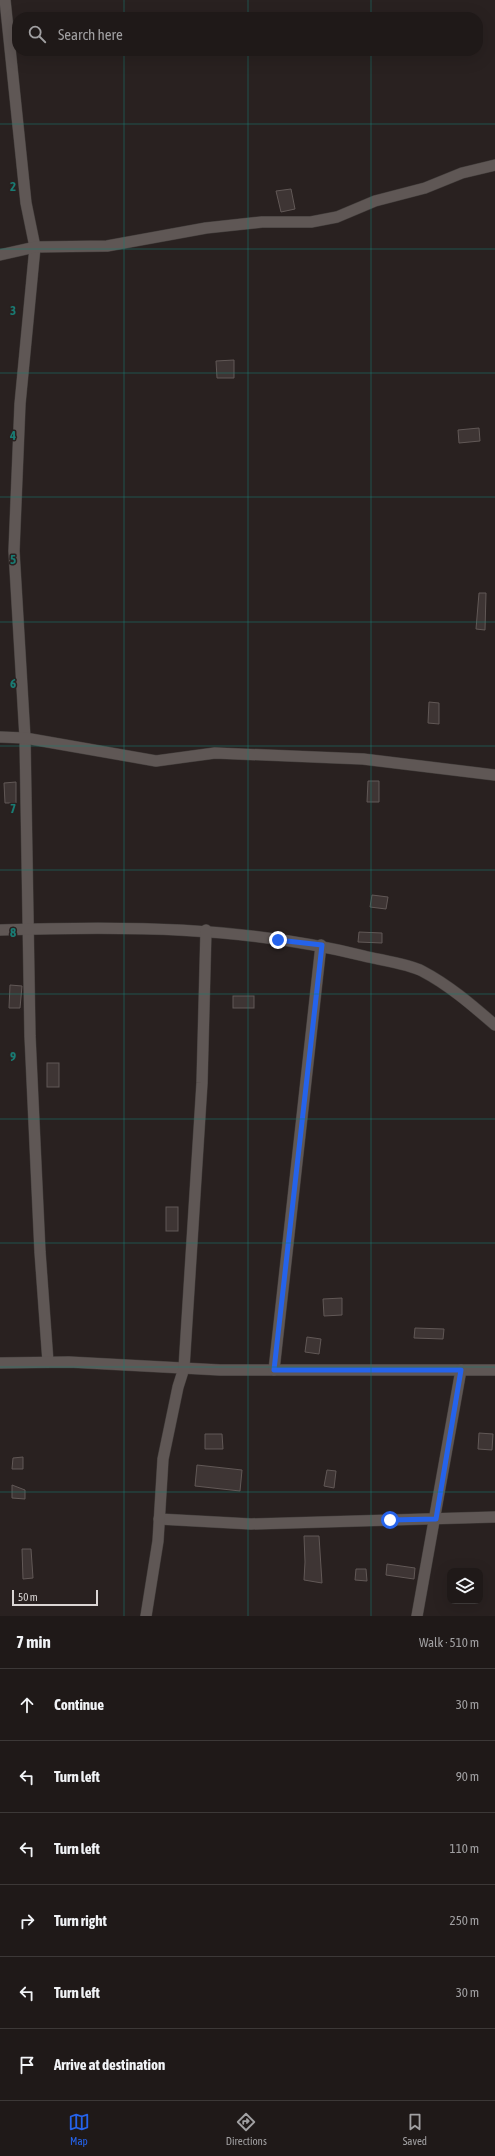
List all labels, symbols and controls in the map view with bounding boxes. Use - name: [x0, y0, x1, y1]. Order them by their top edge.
- search box: [12, 12, 483, 56]
- icon: search: [26, 23, 48, 45]
- text: Search here: [58, 26, 123, 43]
- text: 2: [10, 179, 16, 194]
- text: 3: [10, 303, 16, 318]
- text: 4: [9, 428, 16, 443]
- text: 5: [10, 552, 16, 567]
- text: 6: [10, 676, 16, 691]
- text: 7: [10, 801, 16, 816]
- text: 8: [10, 925, 16, 940]
- route end: [269, 931, 287, 949]
- text: 9: [10, 1049, 16, 1064]
- route start: [381, 1511, 399, 1529]
- map controls: [447, 1568, 483, 1604]
- button: layers: [447, 1568, 483, 1604]
- scale bar: [12, 1588, 98, 1607]
- text: 50 m: [18, 1591, 38, 1603]
- text: 7 min: [16, 1632, 51, 1652]
- text: Walk · 510 m: [419, 1635, 479, 1650]
- icon: ahead: [16, 1694, 38, 1716]
- text: Continue: [54, 1696, 104, 1713]
- text: 30 m: [456, 1697, 479, 1712]
- icon: left: [16, 1766, 38, 1788]
- text: Turn left: [54, 1768, 100, 1785]
- text: 90 m: [456, 1769, 479, 1784]
- icon: left: [16, 1838, 38, 1860]
- text: Turn left: [54, 1840, 100, 1857]
- text: 110 m: [450, 1841, 479, 1856]
- icon: right: [16, 1910, 38, 1932]
- text: Turn right: [54, 1912, 107, 1929]
- text: 250 m: [450, 1913, 479, 1928]
- icon: left: [16, 1982, 38, 2004]
- text: Turn left: [54, 1984, 100, 2001]
- text: 30 m: [456, 1985, 479, 2000]
- icon: arrive: [16, 2054, 38, 2076]
- text: Arrive at destination: [54, 2056, 165, 2073]
- tab: Map: [68, 2111, 90, 2147]
- tab: Directions: [226, 2111, 267, 2147]
- tab: Saved: [403, 2111, 427, 2147]

